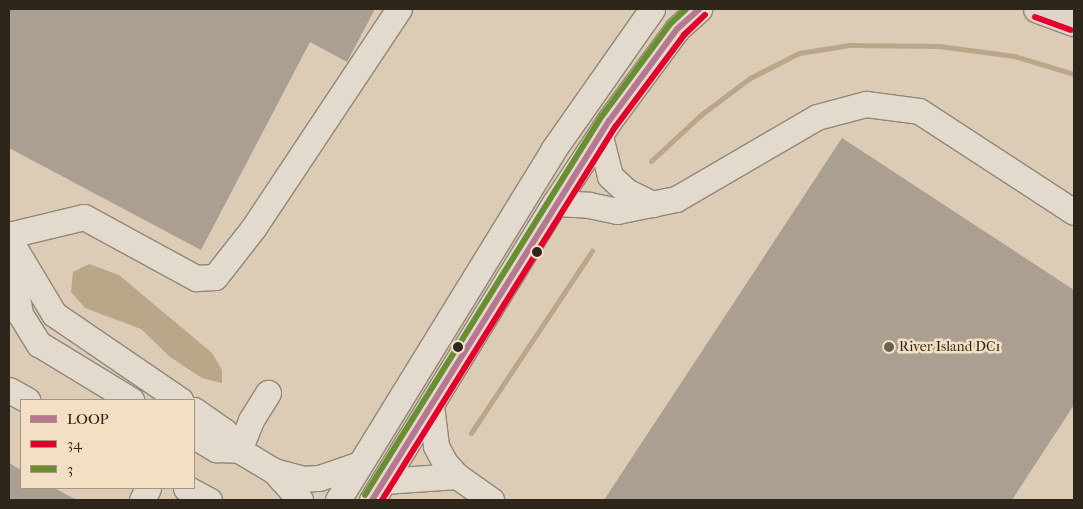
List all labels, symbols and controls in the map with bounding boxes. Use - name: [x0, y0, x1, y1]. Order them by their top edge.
- unlabelled marker: [532, 247, 542, 257]
- place label: River Island DC1: [899, 339, 1000, 355]
- marker: River Island DC1: [883, 341, 895, 353]
- unlabelled marker: [453, 342, 463, 352]
- legend: [20, 399, 195, 489]
- text: LOOP: [67, 410, 109, 428]
- text: 34: [67, 435, 82, 453]
- text: 3: [67, 460, 73, 478]

